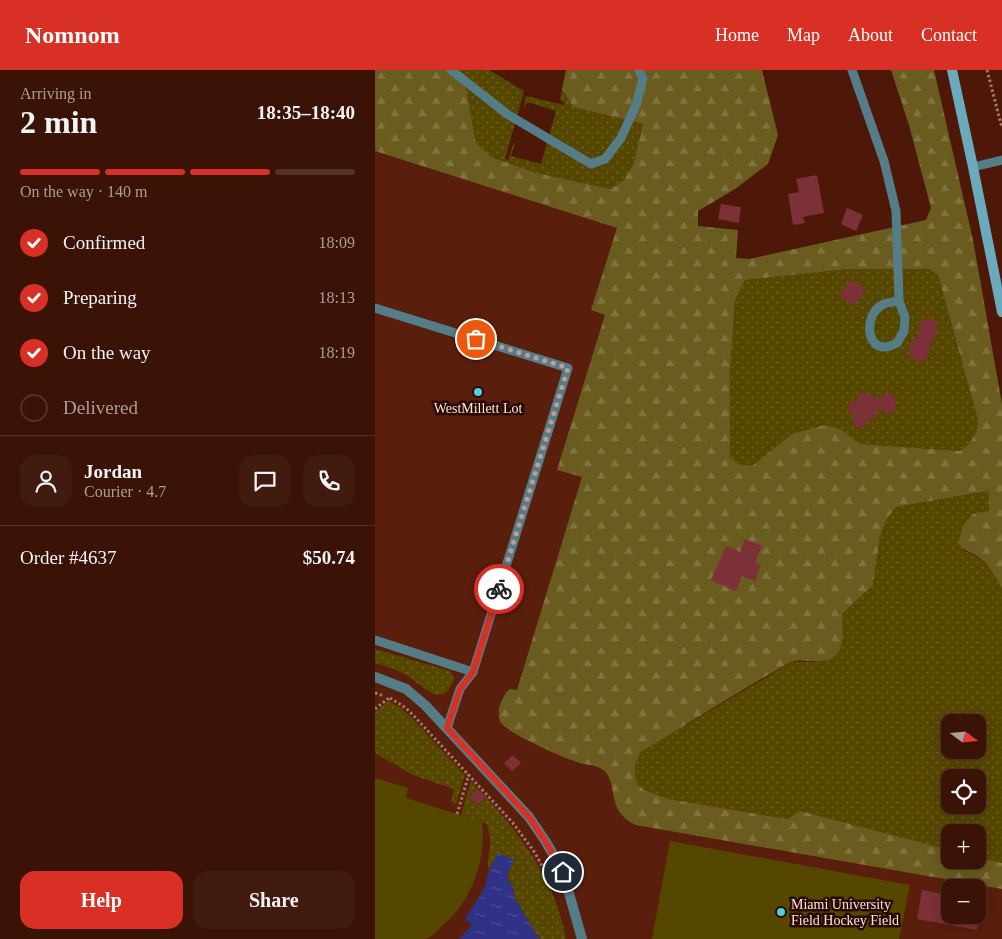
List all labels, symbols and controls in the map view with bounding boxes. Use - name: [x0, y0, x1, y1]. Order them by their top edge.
- text: Nomnom: [25, 22, 120, 48]
- text: Home: [715, 25, 759, 45]
- text: Map: [787, 25, 820, 45]
- text: About: [848, 25, 893, 45]
- text: Contact: [921, 25, 977, 45]
- text: Arriving in: [20, 85, 92, 102]
- text: 18:35–18:40: [257, 102, 355, 123]
- text: 2 min: [20, 104, 97, 140]
- text: On the way · 140 m: [20, 183, 148, 200]
- icon: check: [20, 229, 48, 257]
- text: Confirmed: [63, 232, 145, 253]
- text: 18:09: [319, 234, 355, 251]
- icon: check: [20, 284, 48, 312]
- text: Preparing: [63, 287, 137, 308]
- text: 18:13: [319, 289, 355, 306]
- pin: [455, 318, 497, 360]
- icon: bag: [462, 325, 490, 353]
- icon: check: [20, 339, 48, 367]
- text: On the way: [63, 342, 151, 363]
- text: 18:19: [319, 344, 355, 361]
- marker: WestMillett Lot: [472, 386, 484, 398]
- text: Delivered: [63, 397, 138, 418]
- place label: WestMillett Lot: [434, 401, 522, 416]
- button: person: [20, 455, 72, 507]
- button: chat: [239, 455, 291, 507]
- button: phone: [303, 455, 355, 507]
- text: Jordan: [84, 461, 142, 482]
- text: Courier · 4.7: [84, 483, 166, 500]
- text: Order #4637: [20, 547, 117, 568]
- text: $50.74: [303, 547, 355, 568]
- courier: [474, 564, 524, 614]
- icon: bike: [485, 575, 513, 603]
- north arrow: [941, 714, 986, 759]
- map controls: [941, 714, 986, 924]
- button: locate: [941, 769, 986, 814]
- button: +: [941, 824, 986, 869]
- pin: [542, 851, 584, 893]
- icon: home: [549, 858, 577, 886]
- button: Help: [20, 871, 183, 929]
- button: Share: [193, 871, 355, 929]
- button: −: [941, 879, 986, 924]
- place label: Miami University Field Hockey Field: [791, 897, 899, 928]
- marker: Miami University Field Hockey Field: [775, 906, 787, 918]

